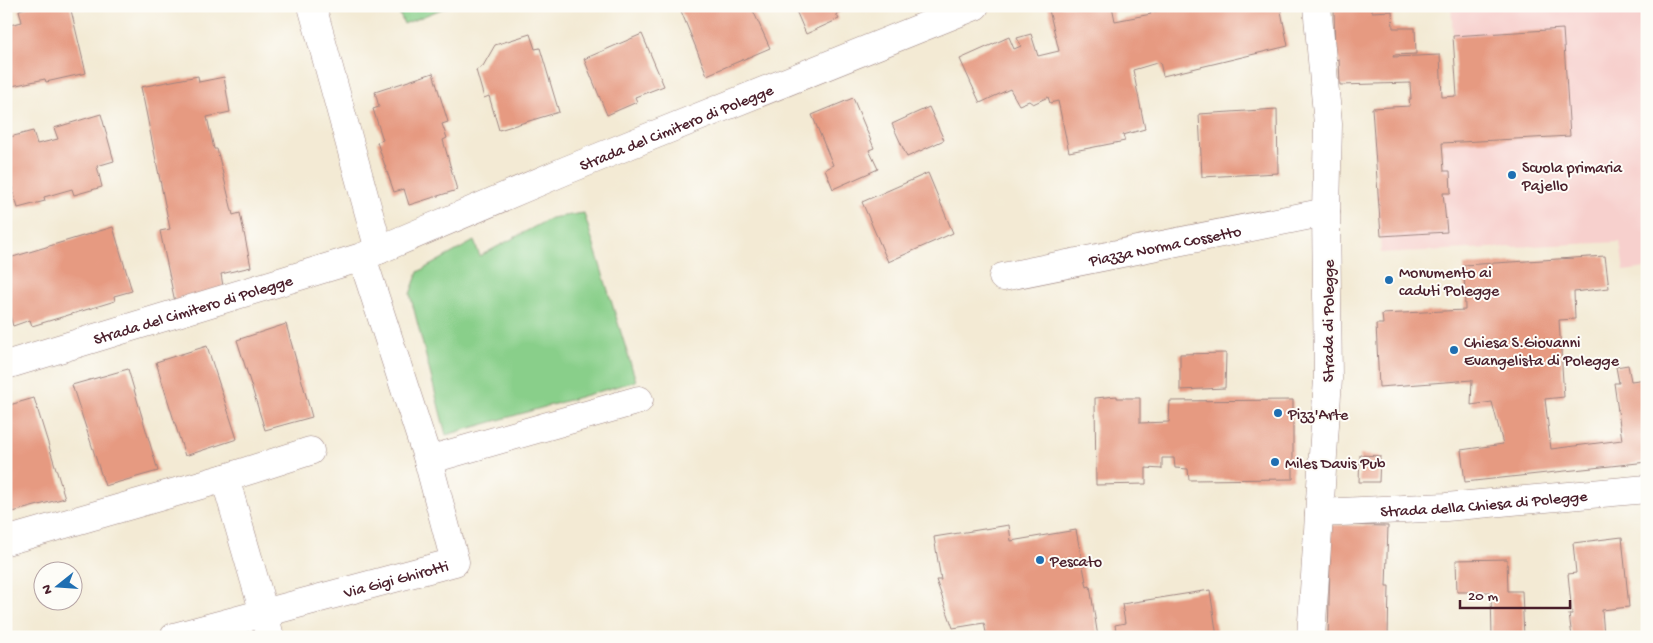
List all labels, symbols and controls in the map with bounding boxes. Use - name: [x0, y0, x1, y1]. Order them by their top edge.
- street label: Strada del Cimitero di Polegge: [577, 82, 777, 177]
- place label: Scuola primaria Pajello: [1521, 160, 1623, 197]
- marker: Scuola primaria Pajello: [1506, 169, 1518, 181]
- street label: Piazza Norma Cossetto: [1087, 223, 1243, 273]
- street label: Strada di Polegge: [1321, 259, 1340, 382]
- place label: Monumento ai caduti Polegge: [1399, 265, 1500, 302]
- street label: Strada del Cimitero di Polegge: [92, 272, 296, 351]
- marker: Monumento ai caduti Polegge: [1383, 274, 1395, 286]
- place label: Chiesa S.Giovanni Evangelista di Polegge: [1464, 335, 1620, 372]
- marker: Chiesa S.Giovanni Evangelista di Polegge: [1448, 344, 1460, 356]
- marker: Pizz'Arte: [1272, 407, 1284, 419]
- place label: Pizz'Arte: [1287, 407, 1349, 426]
- marker: Miles Davis Pub: [1269, 456, 1281, 468]
- place label: Miles Davis Pub: [1285, 456, 1386, 475]
- street label: Strada della Chiesa di Polegge: [1380, 488, 1589, 523]
- marker: Pescato: [1034, 554, 1046, 566]
- place label: Pescato: [1049, 554, 1102, 573]
- street label: Via Gigi Ghirotti: [341, 558, 451, 605]
- north arrow: [32, 560, 82, 610]
- scale bar: [1460, 578, 1570, 610]
- text: N: [38, 582, 57, 596]
- text: 20 m: [1468, 588, 1498, 606]

